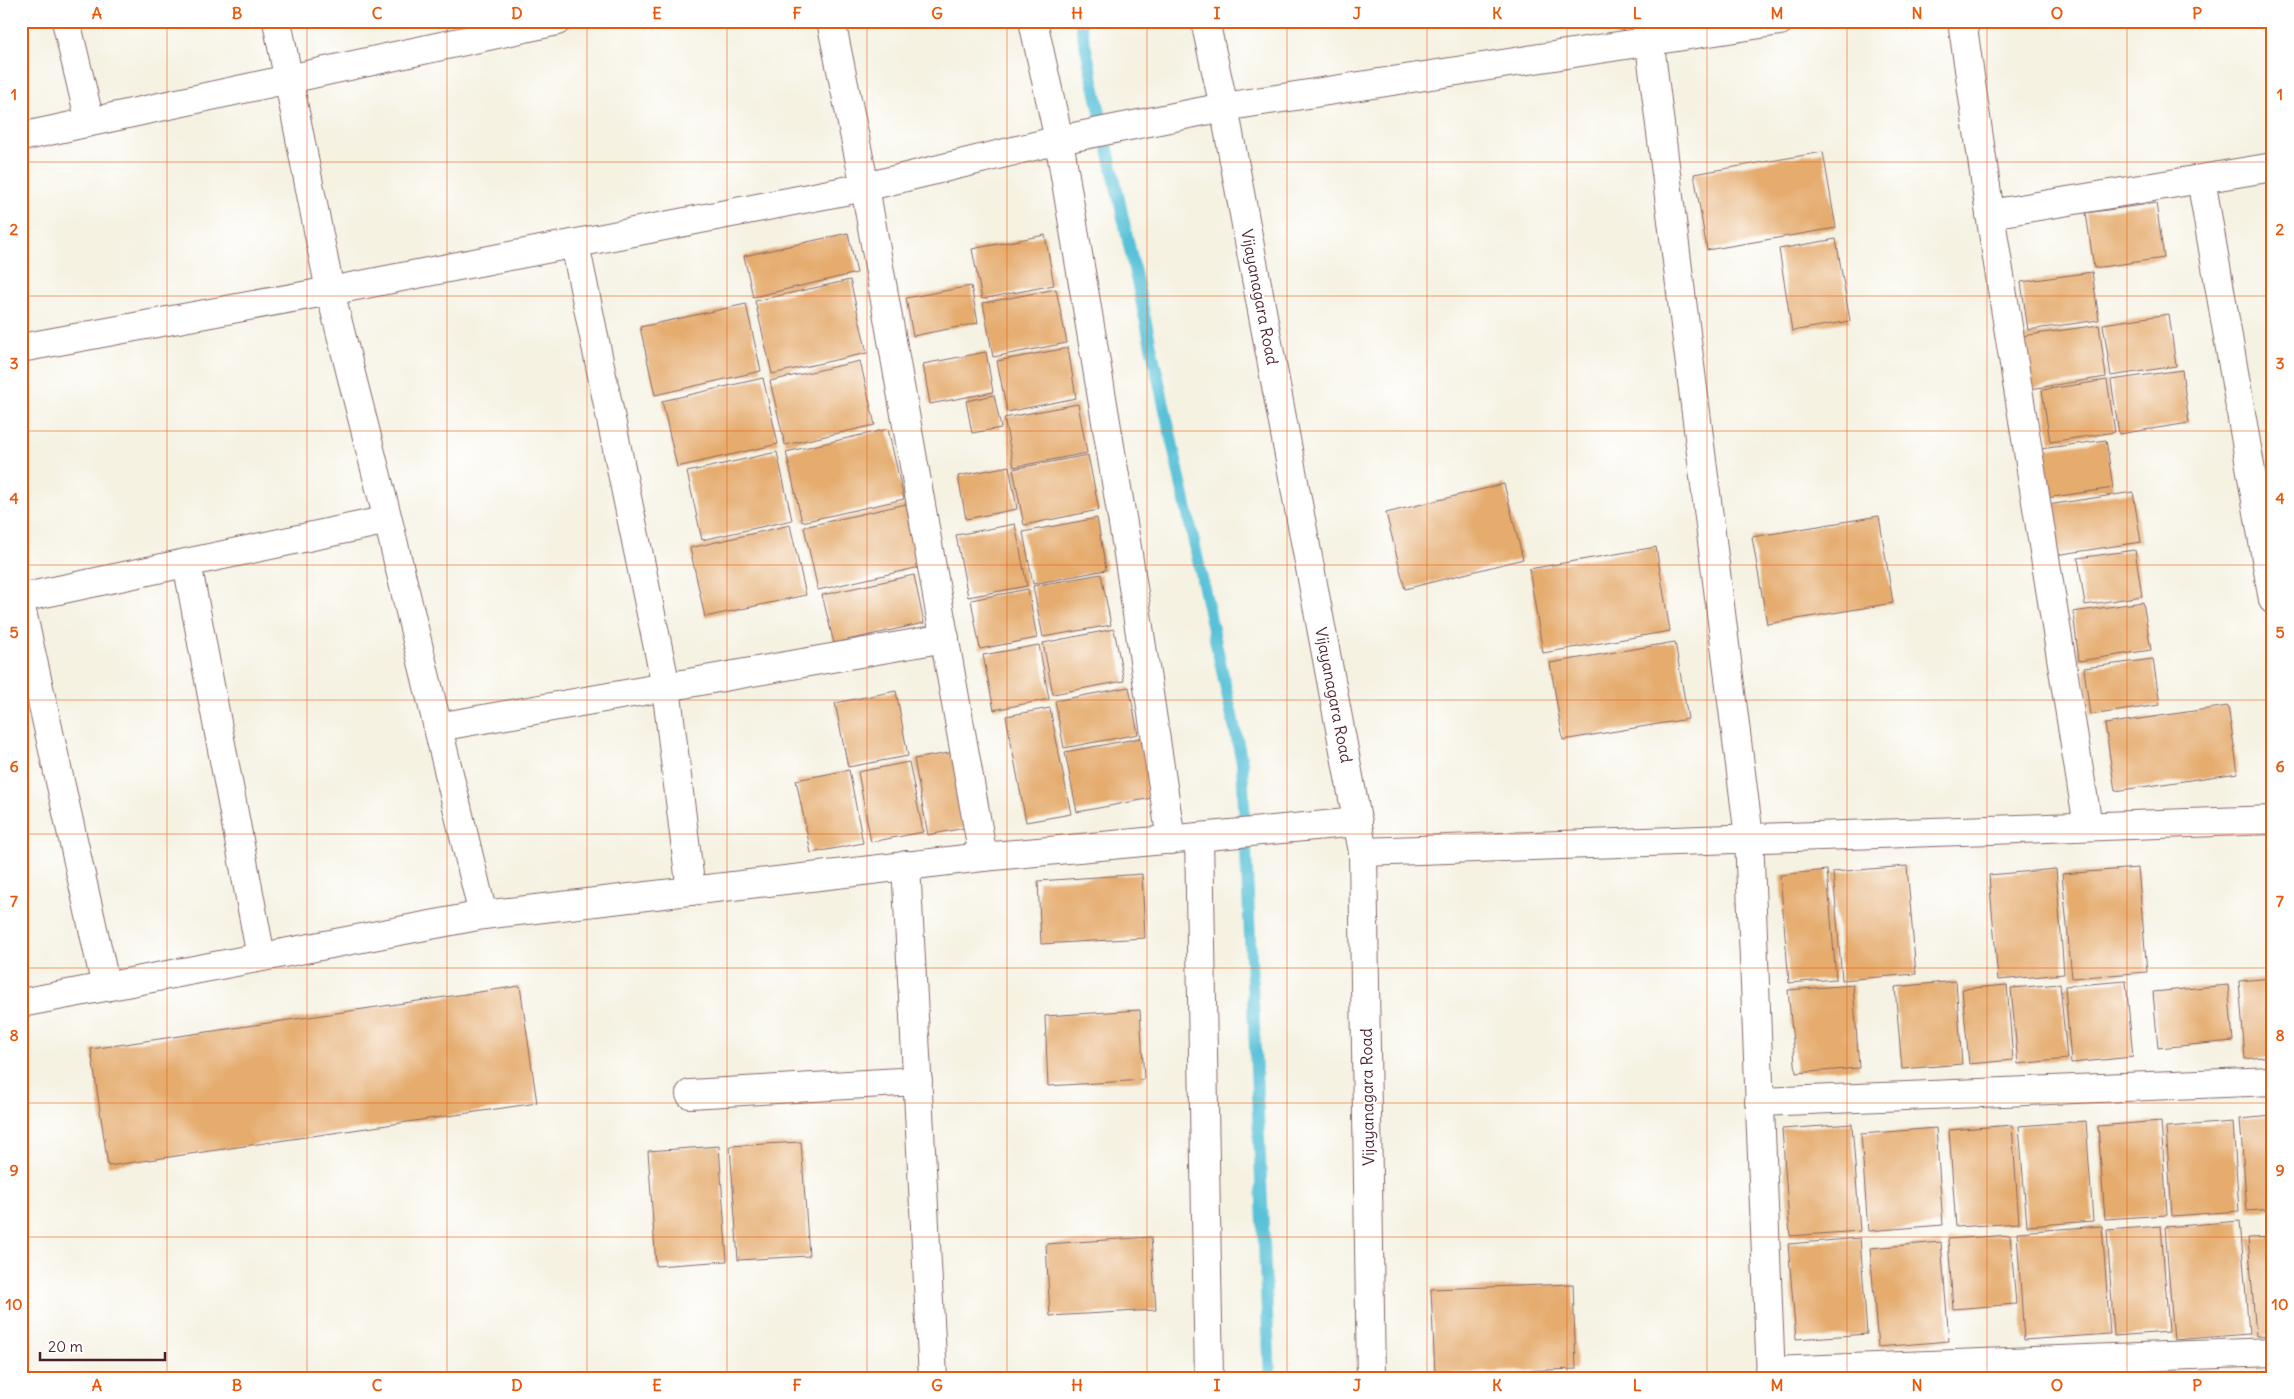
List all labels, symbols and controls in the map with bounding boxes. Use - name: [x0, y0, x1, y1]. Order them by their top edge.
- text: A: [92, 3, 102, 23]
- text: B: [232, 3, 243, 23]
- text: C: [372, 3, 383, 23]
- text: D: [511, 3, 523, 23]
- text: E: [652, 3, 662, 23]
- text: F: [792, 3, 802, 23]
- text: G: [931, 3, 943, 23]
- text: H: [1071, 3, 1083, 23]
- text: I: [1214, 3, 1221, 23]
- text: J: [1353, 3, 1362, 23]
- text: K: [1492, 3, 1502, 23]
- text: L: [1633, 3, 1642, 23]
- text: M: [1771, 3, 1784, 23]
- text: N: [1911, 3, 1923, 23]
- text: O: [2051, 3, 2063, 23]
- text: P: [2192, 3, 2202, 23]
- text: 1: [11, 84, 17, 104]
- text: 1: [2277, 84, 2283, 104]
- text: 2: [10, 219, 19, 239]
- text: 2: [2276, 219, 2285, 239]
- street label: Vijayanagara Road: [1237, 228, 1283, 366]
- text: 3: [9, 353, 19, 373]
- text: 3: [2275, 353, 2285, 373]
- text: 4: [9, 488, 19, 508]
- text: 4: [2275, 488, 2285, 508]
- text: 5: [9, 622, 19, 642]
- text: 5: [2275, 622, 2285, 642]
- street label: Vijayanagara Road: [1311, 626, 1357, 764]
- text: 6: [9, 756, 19, 776]
- text: 6: [2275, 756, 2285, 776]
- text: 7: [10, 891, 18, 911]
- text: 7: [2276, 891, 2284, 911]
- text: 8: [9, 1025, 19, 1045]
- text: 8: [2275, 1025, 2285, 1045]
- street label: Vijayanagara Road: [1356, 1028, 1378, 1166]
- text: 9: [9, 1160, 19, 1180]
- text: 9: [2275, 1160, 2285, 1180]
- text: 10: [6, 1294, 22, 1314]
- text: 10: [2272, 1294, 2288, 1314]
- scale bar: [40, 1329, 165, 1361]
- text: 20 m: [48, 1337, 83, 1356]
- text: A: [92, 1375, 102, 1395]
- text: B: [232, 1375, 243, 1395]
- text: C: [372, 1375, 383, 1395]
- text: D: [511, 1375, 523, 1395]
- text: E: [652, 1375, 662, 1395]
- text: F: [792, 1375, 802, 1395]
- text: G: [931, 1375, 943, 1395]
- text: H: [1071, 1375, 1083, 1395]
- text: I: [1214, 1375, 1221, 1395]
- text: J: [1353, 1375, 1362, 1395]
- text: K: [1492, 1375, 1502, 1395]
- text: L: [1633, 1375, 1642, 1395]
- text: M: [1771, 1375, 1784, 1395]
- text: N: [1911, 1375, 1923, 1395]
- text: O: [2051, 1375, 2063, 1395]
- text: P: [2192, 1375, 2202, 1395]

